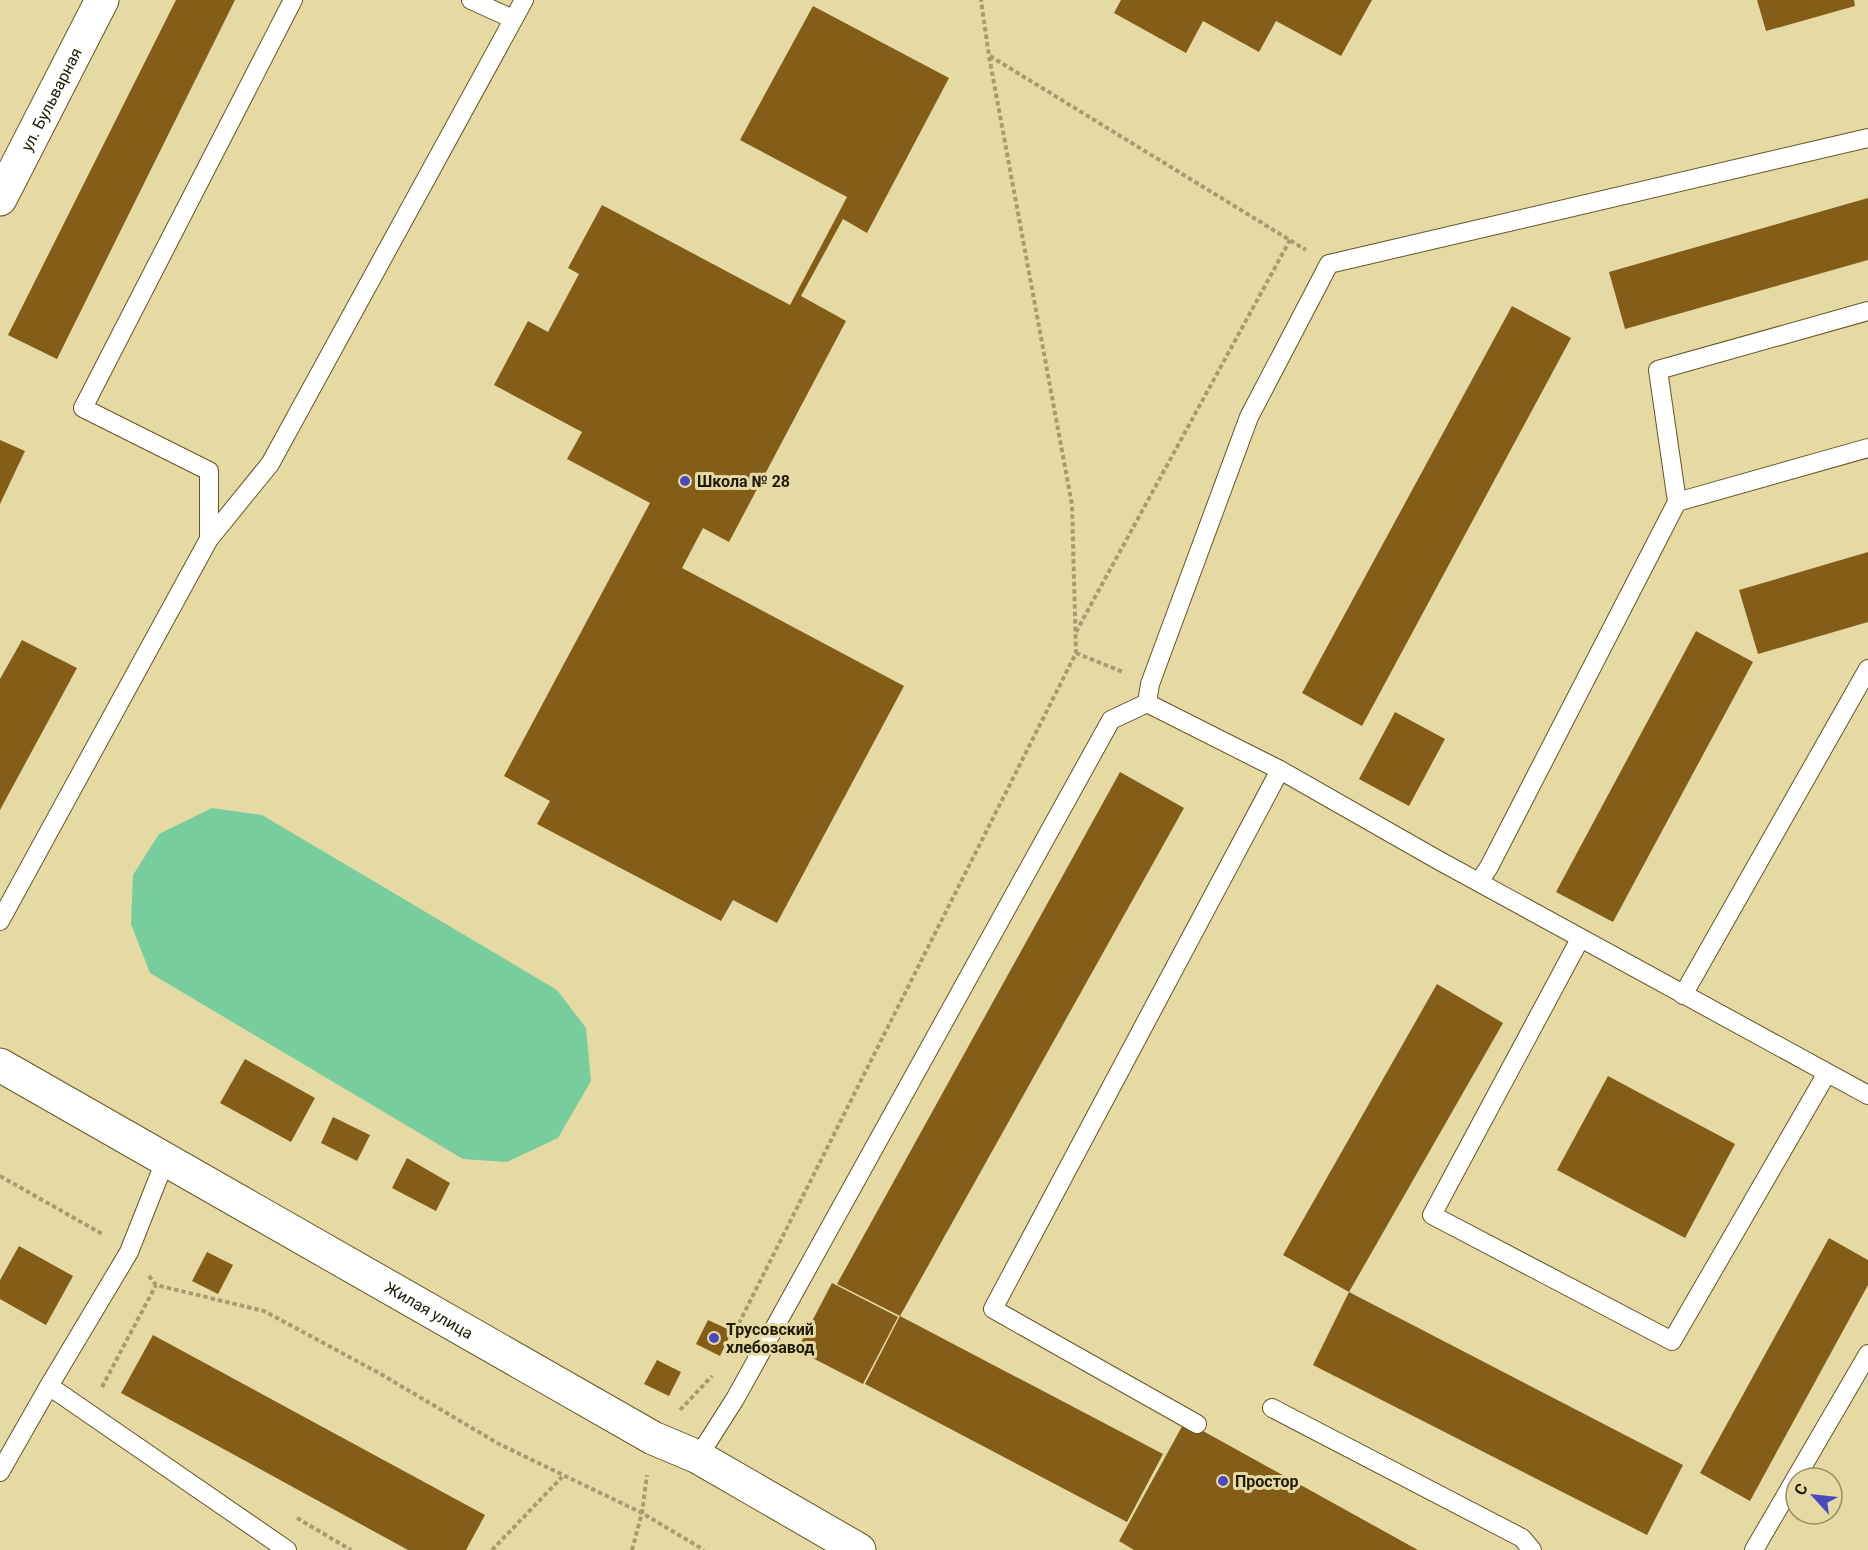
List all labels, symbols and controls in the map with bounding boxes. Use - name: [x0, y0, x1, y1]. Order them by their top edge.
- street label: ул. Бульварная: [17, 45, 86, 154]
- place label: Школа № 28: [697, 472, 790, 491]
- marker: Школа № 28: [678, 474, 692, 488]
- street label: Жилая улица: [381, 1278, 476, 1343]
- place label: Трусовский хлебозавод: [726, 1320, 814, 1357]
- marker: Трусовский хлебозавод: [707, 1331, 721, 1345]
- north arrow: [1784, 1466, 1844, 1526]
- place label: Простор: [1235, 1472, 1299, 1491]
- marker: Простор: [1216, 1474, 1230, 1488]
- text: С: [1790, 1480, 1812, 1498]

